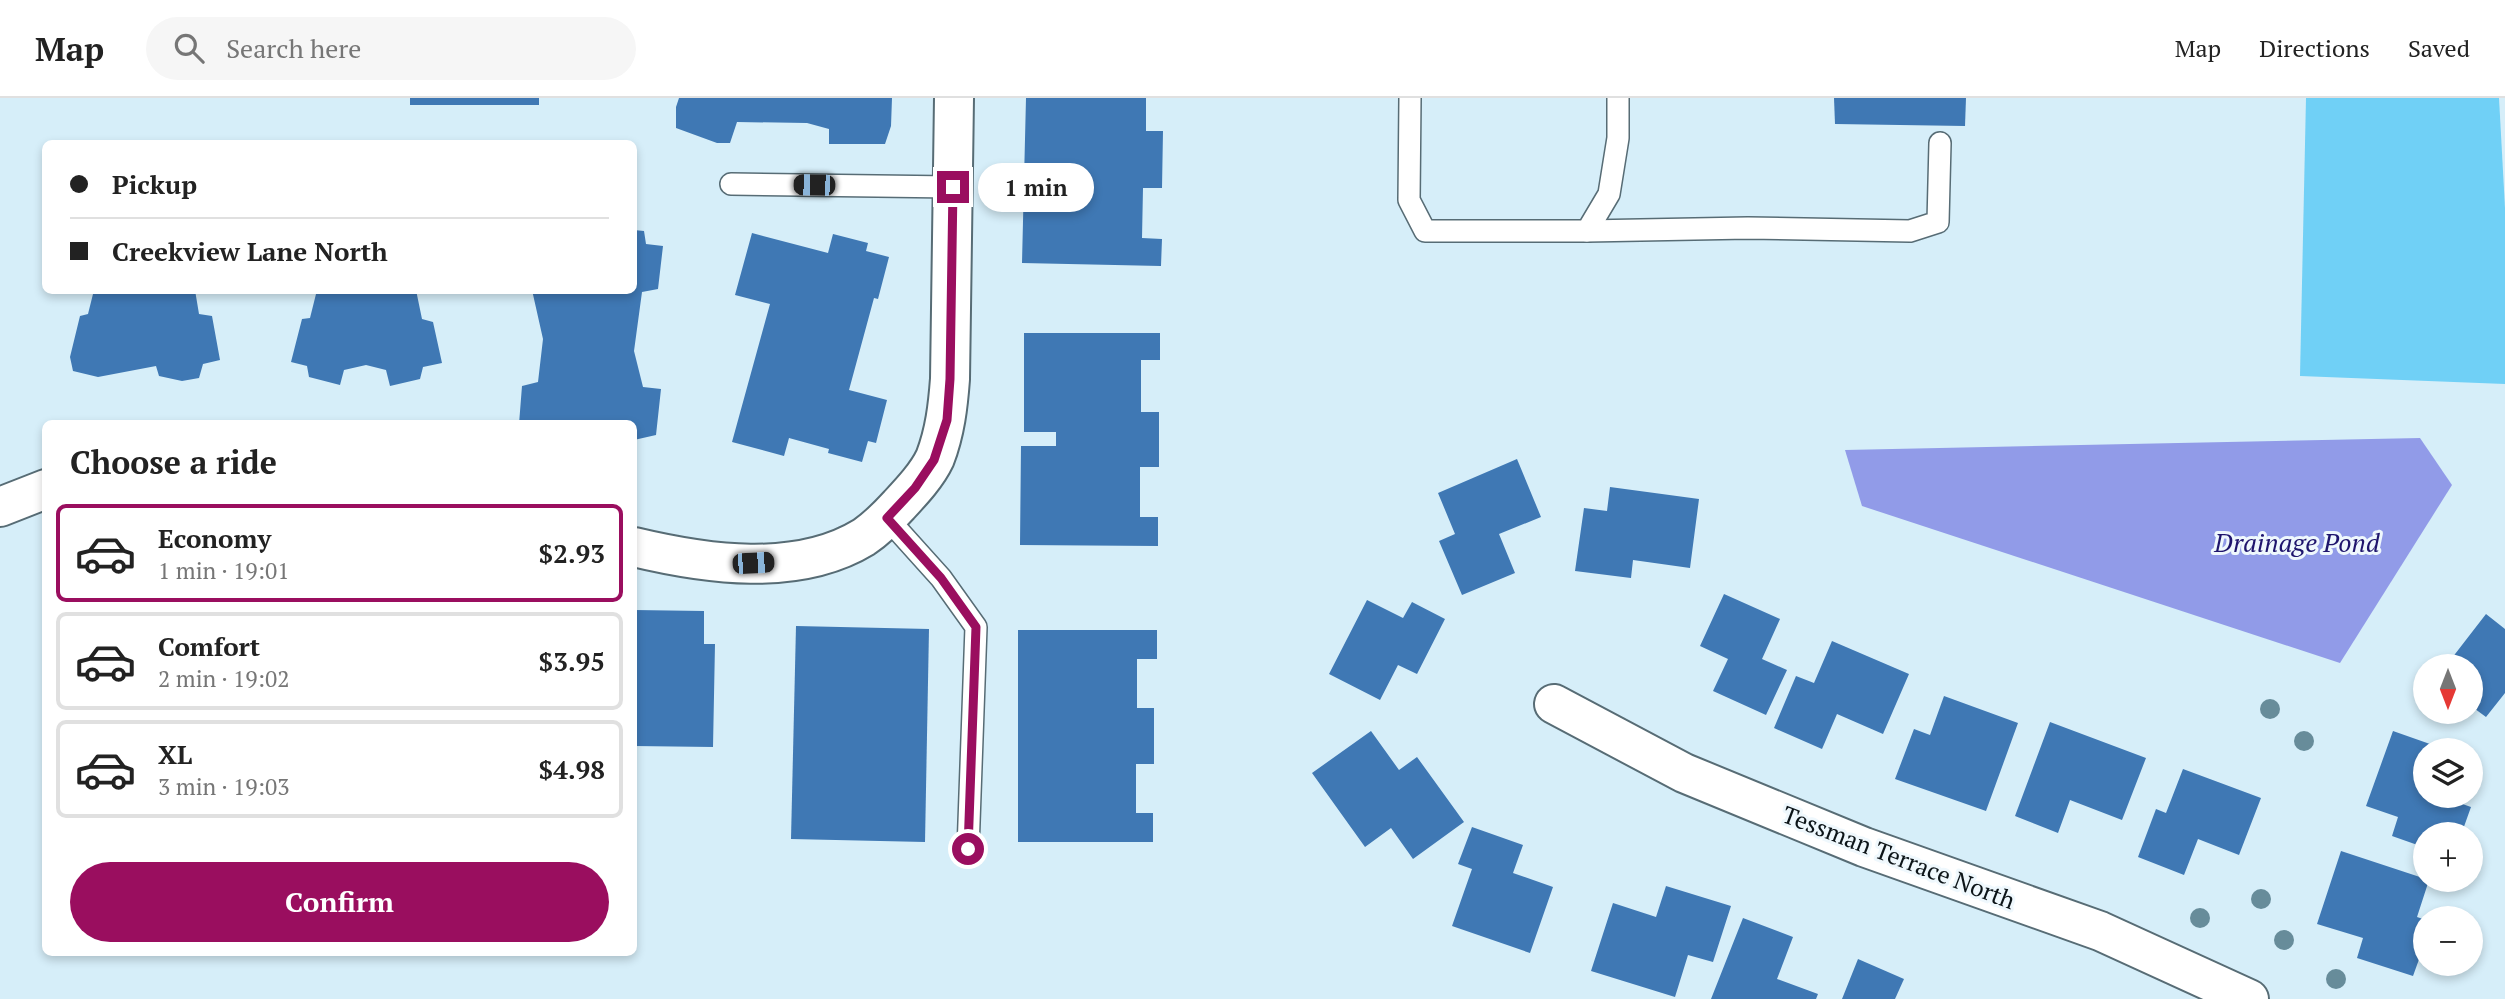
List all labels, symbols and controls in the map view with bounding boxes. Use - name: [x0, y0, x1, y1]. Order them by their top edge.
- search box: [146, 17, 636, 80]
- text: Map: [35, 27, 104, 70]
- icon: search: [170, 29, 208, 67]
- text: Search here: [226, 31, 361, 65]
- text: Map: [2175, 32, 2221, 64]
- text: Directions: [2259, 32, 2370, 64]
- text: Saved: [2408, 32, 2470, 64]
- callout: 1 min: [978, 162, 1093, 212]
- text: Pickup: [112, 167, 197, 201]
- route end: [937, 171, 969, 203]
- text: 1 min: [1005, 172, 1067, 203]
- car: [793, 174, 836, 196]
- text: Creekview Lane North: [112, 234, 388, 268]
- text: Choose a ride: [70, 441, 277, 483]
- text: Economy: [158, 521, 271, 555]
- icon: car: [74, 522, 137, 585]
- water label: Drainage Pond: [2213, 525, 2381, 559]
- text: $2.93: [539, 536, 605, 570]
- car: [732, 551, 775, 575]
- text: 1 min · 19:01: [158, 555, 290, 586]
- text: Comfort: [158, 629, 260, 663]
- icon: car: [74, 630, 137, 693]
- text: $3.95: [539, 644, 605, 678]
- north arrow: [2413, 654, 2483, 724]
- map controls: [2413, 654, 2483, 976]
- text: 2 min · 19:02: [158, 663, 290, 694]
- text: XL: [158, 737, 192, 771]
- icon: car: [74, 738, 137, 801]
- button: layers: [2413, 738, 2483, 808]
- text: $4.98: [539, 752, 605, 786]
- text: 3 min · 19:03: [158, 771, 290, 802]
- street label: Tessman Terrace North: [1778, 798, 2020, 916]
- button: +: [2413, 822, 2483, 892]
- route start: [952, 833, 984, 865]
- button: Confirm: [70, 862, 609, 942]
- button: −: [2413, 906, 2483, 976]

